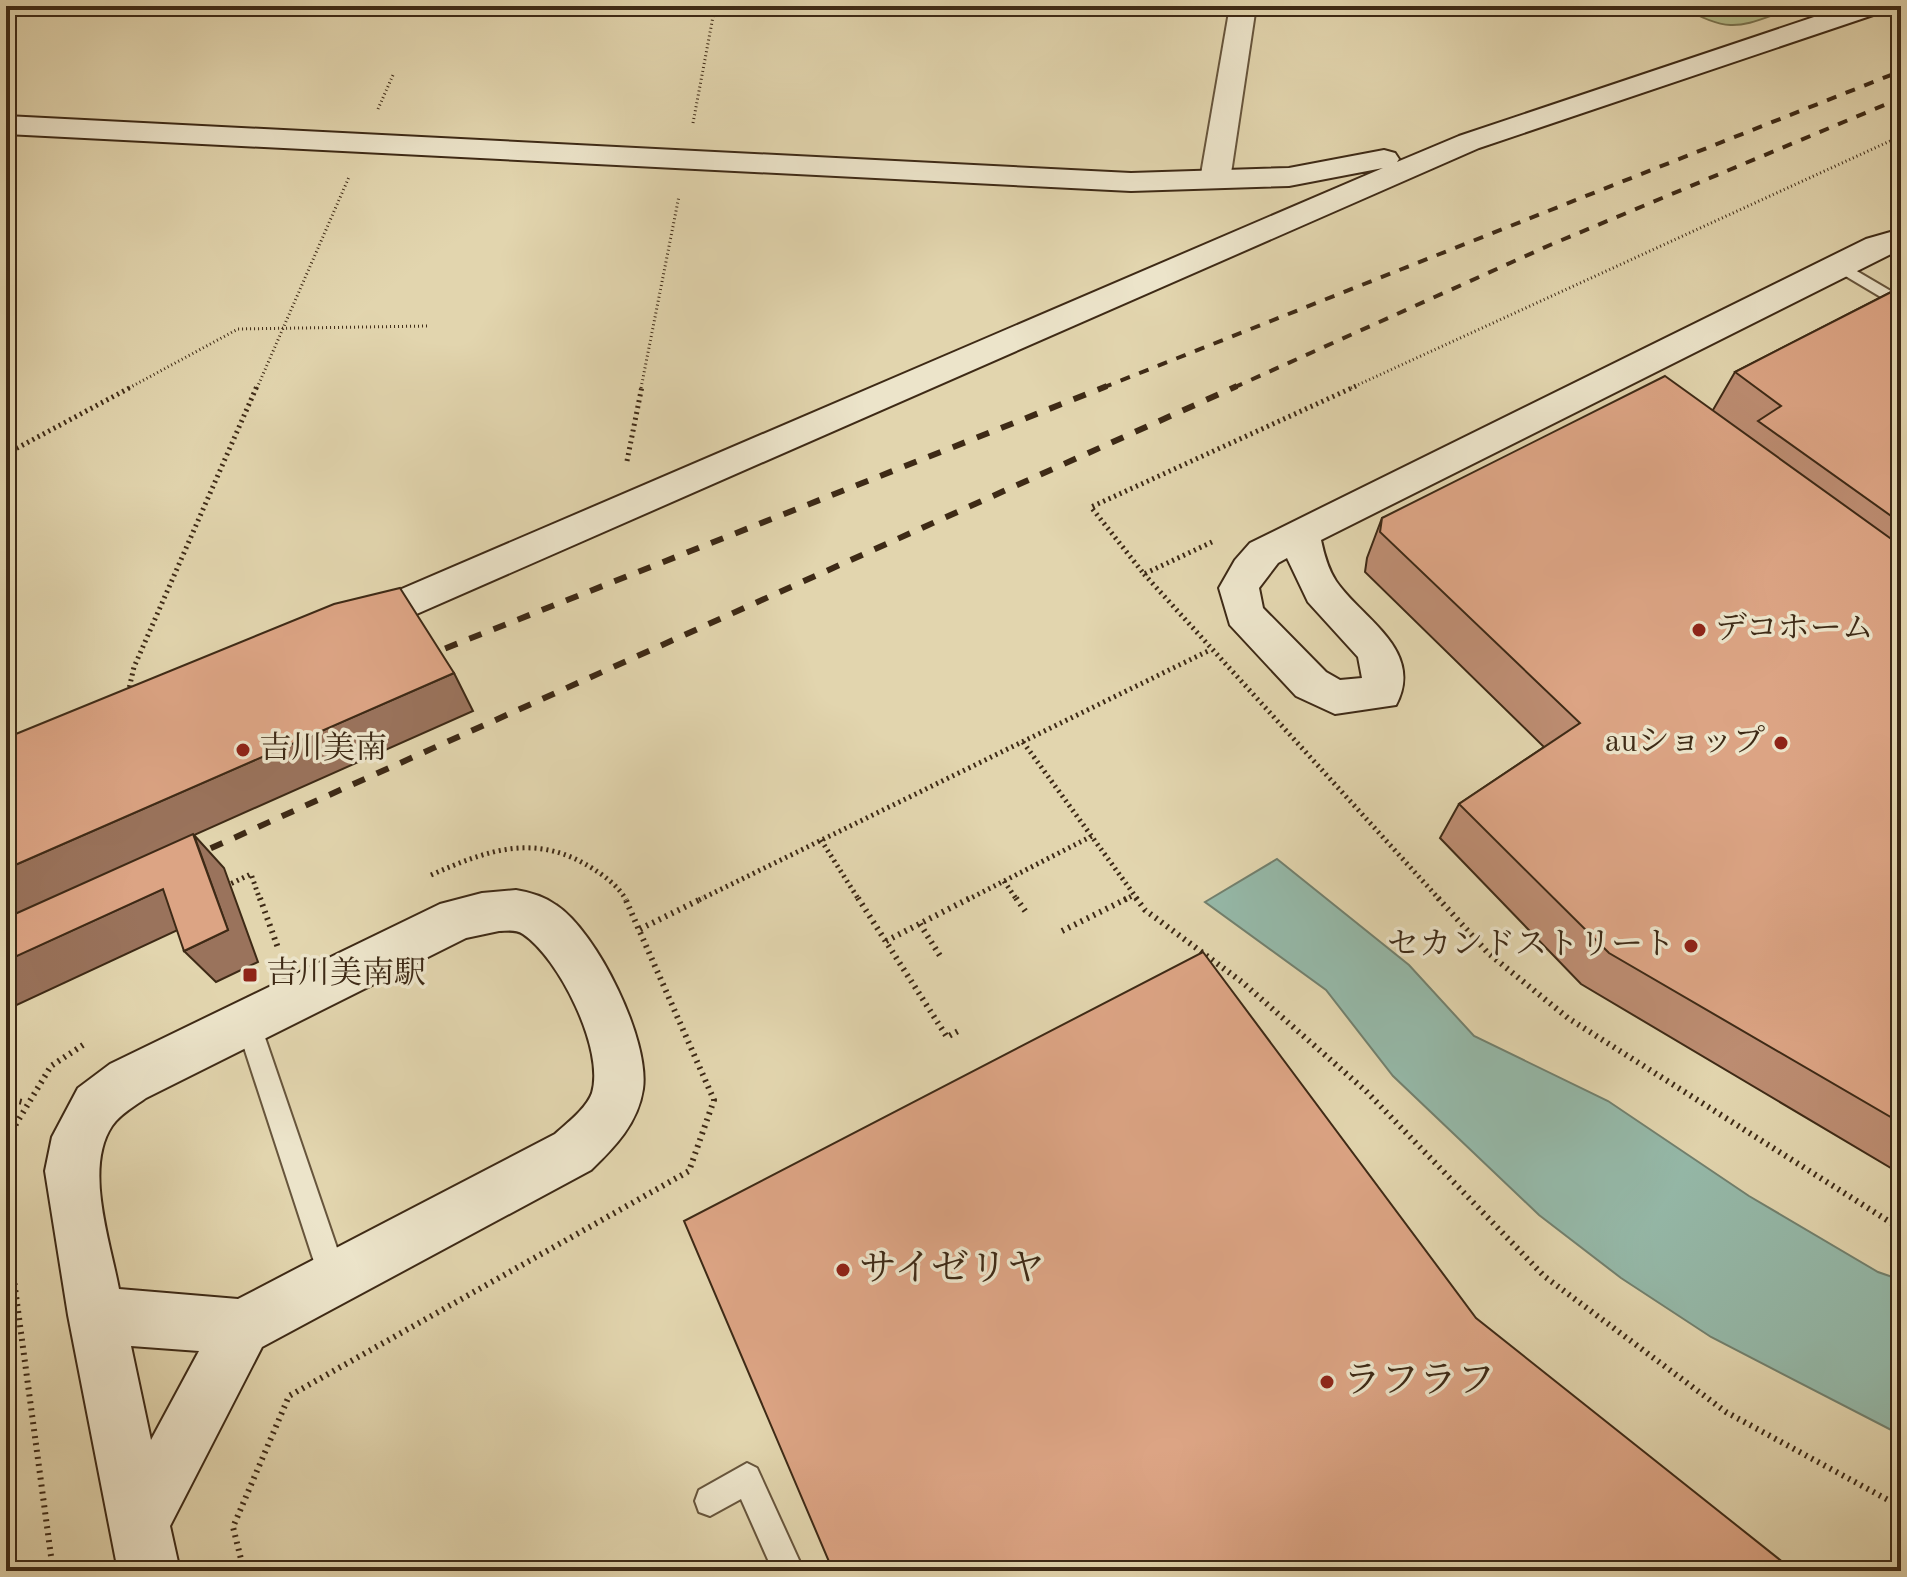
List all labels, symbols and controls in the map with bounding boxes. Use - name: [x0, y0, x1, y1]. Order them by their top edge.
- place label: デコホーム: [1715, 612, 1874, 646]
- marker: デコホーム: [1690, 621, 1708, 639]
- place label: auショップ: [1605, 725, 1765, 759]
- place label: 吉川美南: [259, 731, 387, 766]
- marker: auショップ: [1772, 734, 1790, 752]
- marker: 吉川美南: [234, 741, 252, 759]
- place label: セカンドストリート: [1387, 929, 1675, 962]
- marker: セカンドストリート: [1682, 937, 1700, 955]
- place label: 吉川美南駅: [266, 956, 426, 991]
- marker: 吉川美南駅: [241, 966, 259, 984]
- place label: サイゼリヤ: [859, 1249, 1044, 1289]
- marker: サイゼリヤ: [834, 1261, 852, 1279]
- place label: ラフラフ: [1343, 1363, 1495, 1401]
- marker: ラフラフ: [1318, 1373, 1336, 1391]

